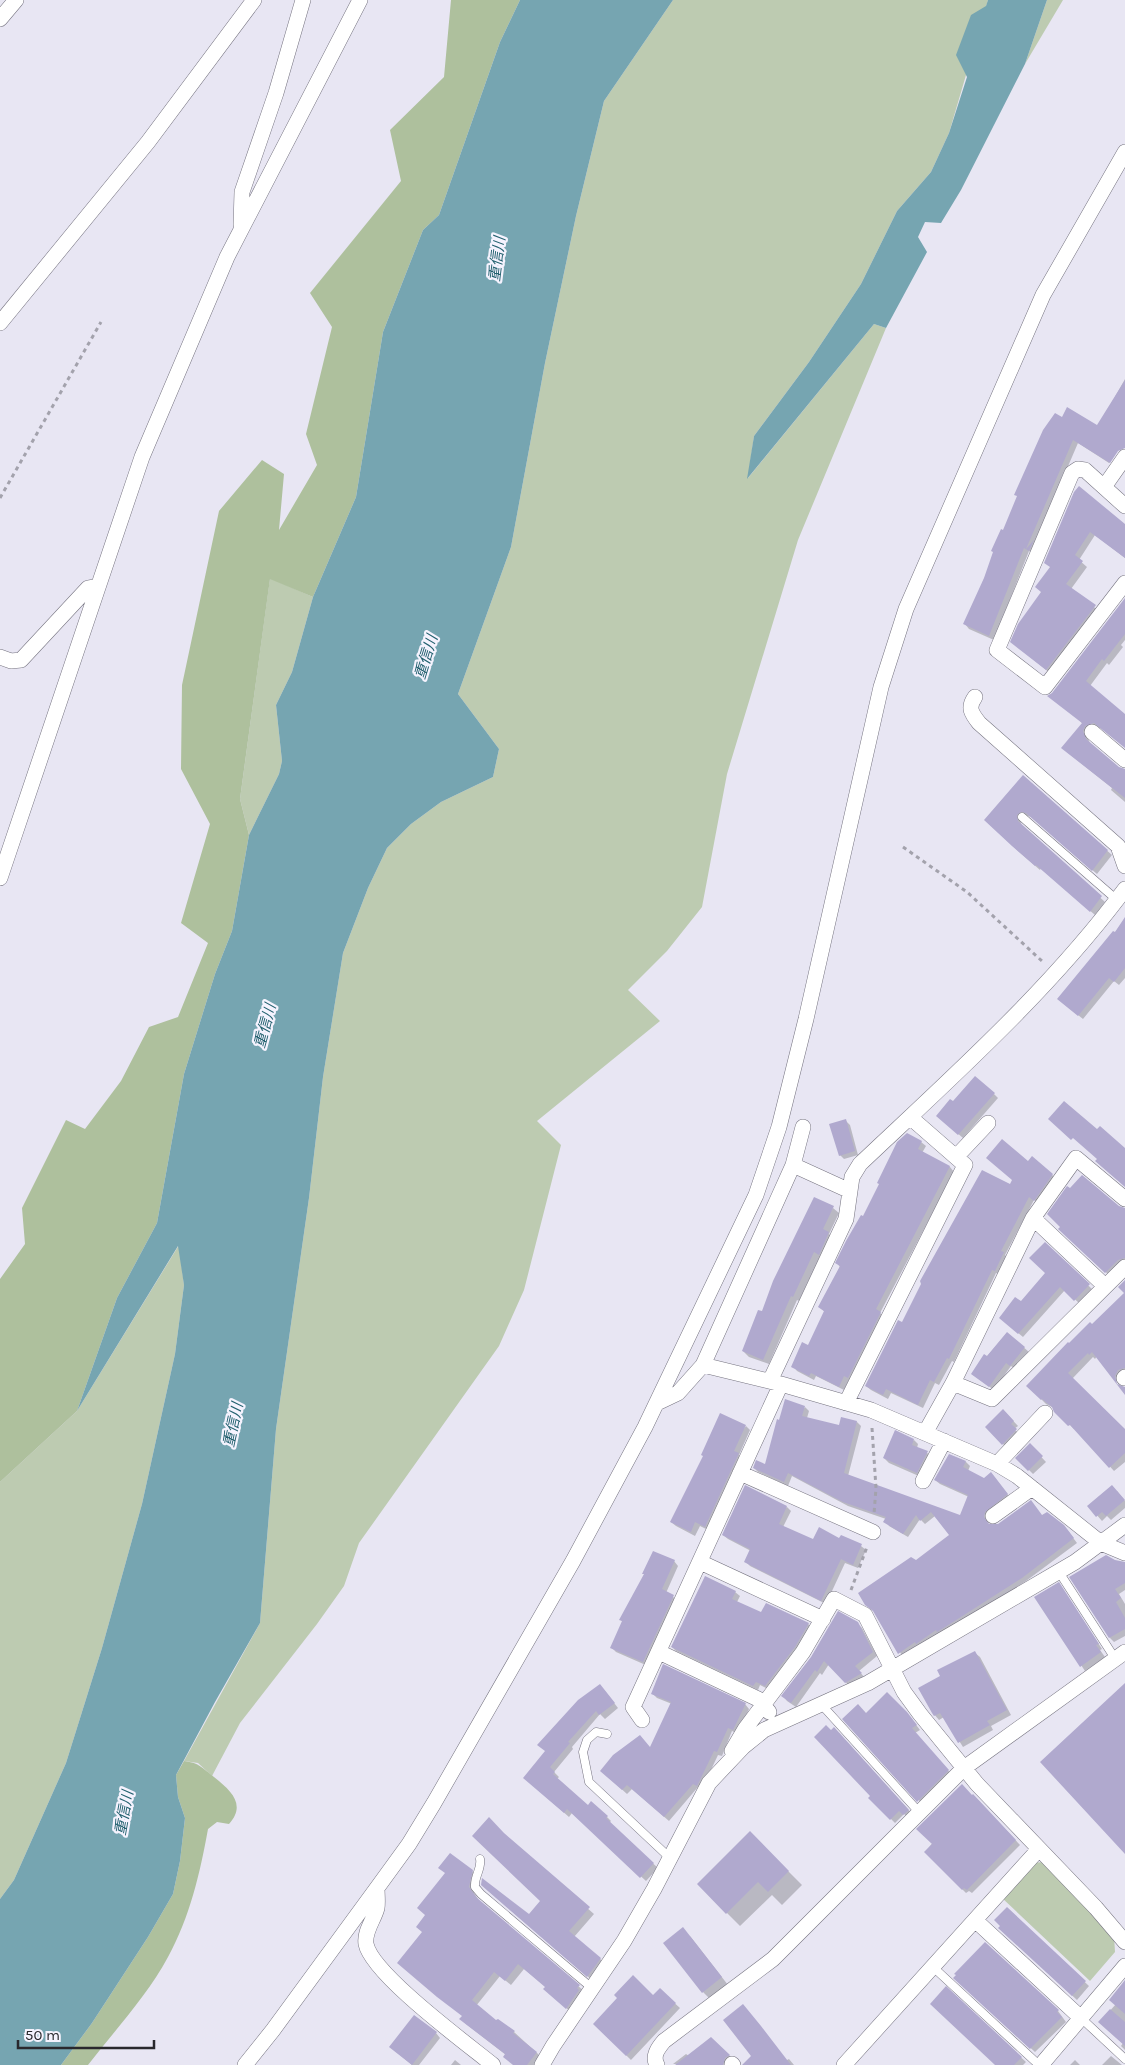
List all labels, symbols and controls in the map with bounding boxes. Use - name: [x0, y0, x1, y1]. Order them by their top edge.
- water label: 重信川: [485, 234, 509, 282]
- water label: 重信川: [411, 631, 442, 681]
- water label: 重信川: [250, 1000, 280, 1050]
- water label: 重信川: [220, 1399, 247, 1449]
- water label: 重信川: [111, 1787, 137, 1837]
- scale bar: [18, 2018, 154, 2050]
- text: 50 m: [25, 2026, 60, 2044]

